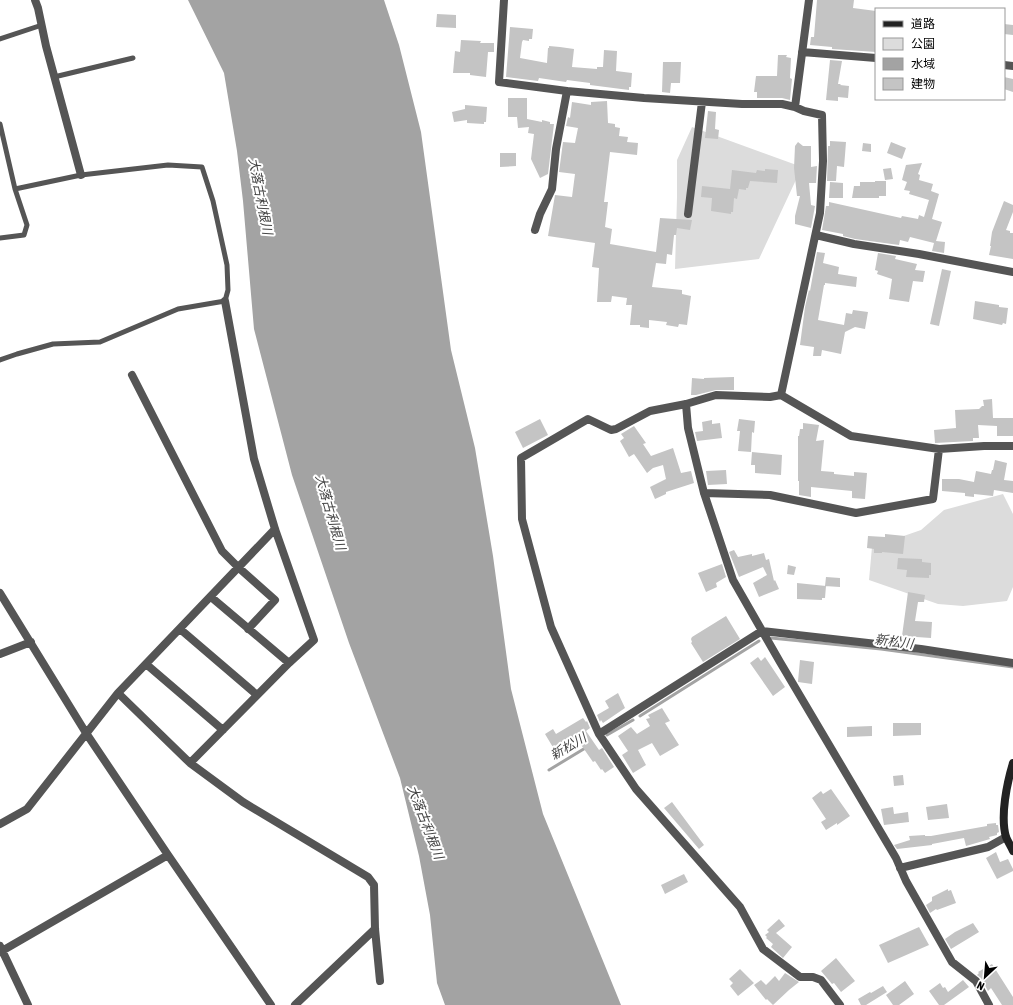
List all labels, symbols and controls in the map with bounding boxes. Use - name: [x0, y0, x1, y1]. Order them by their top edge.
- legend: [875, 8, 1005, 100]
- text: 道路: [911, 17, 935, 31]
- text: 公園: [911, 37, 935, 51]
- text: 水域: [911, 57, 935, 71]
- text: 建物: [911, 77, 935, 91]
- water label: 大落古利根川: [246, 156, 276, 238]
- water label: 大落古利根川: [313, 473, 349, 554]
- water label: 新松川: [874, 632, 916, 652]
- water label: 新松川: [548, 729, 591, 763]
- water label: 大落古利根川: [405, 783, 447, 863]
- north arrow: [965, 957, 1005, 997]
- text: N: [975, 979, 986, 993]

